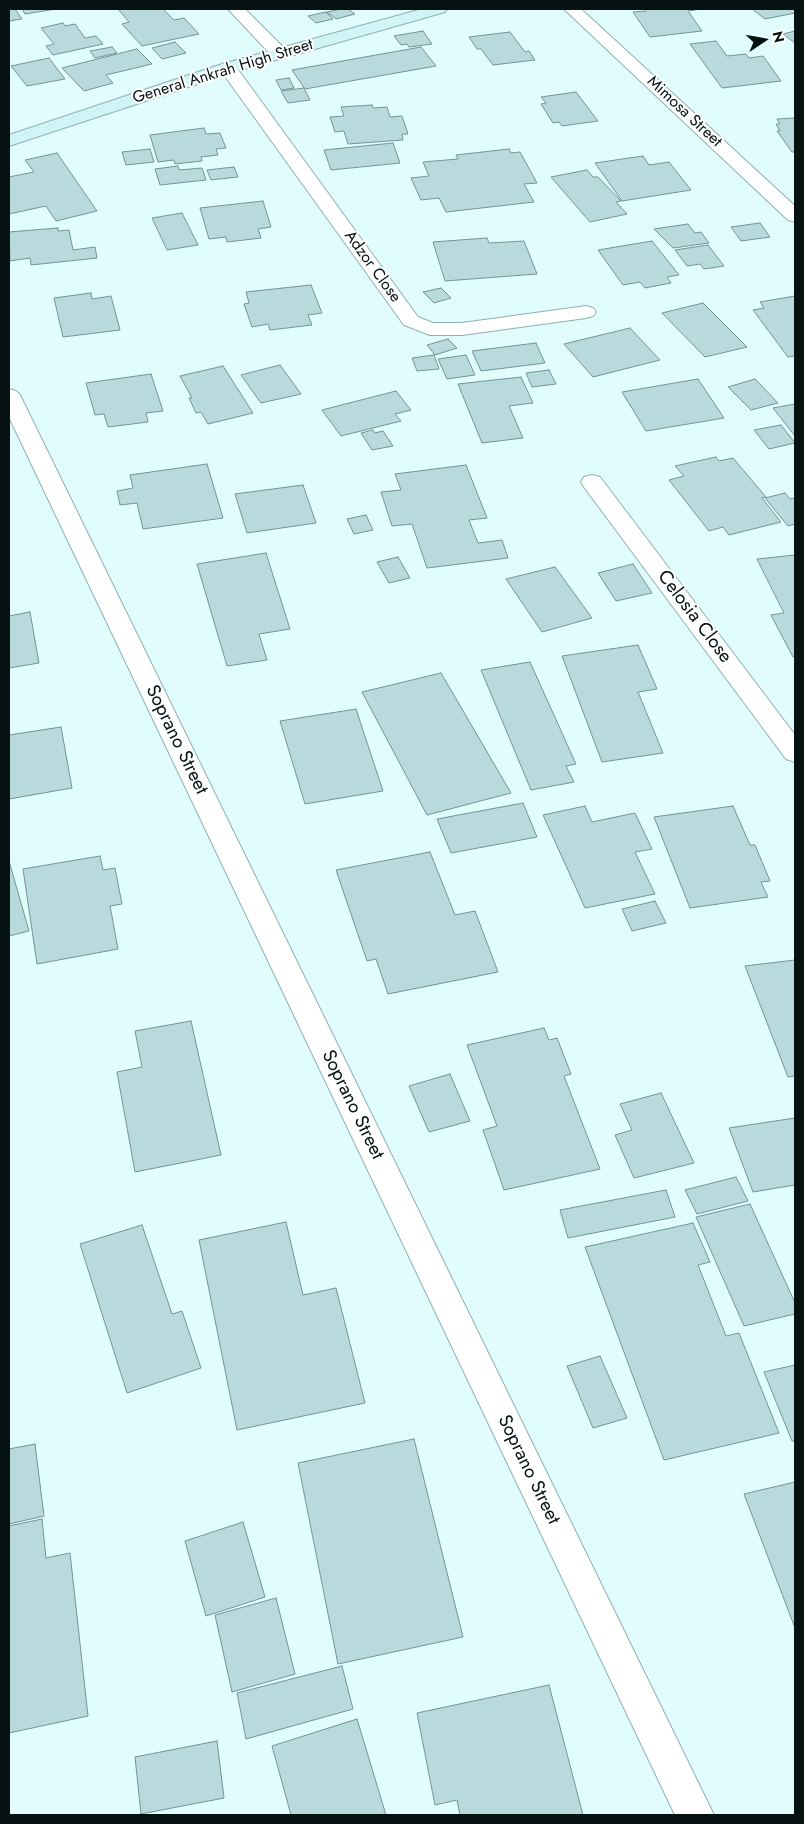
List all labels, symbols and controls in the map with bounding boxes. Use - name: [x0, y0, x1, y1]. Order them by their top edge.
- north arrow: [739, 15, 789, 65]
- text: N: [768, 29, 790, 44]
- street label: General Ankrah High Street: [131, 35, 315, 109]
- street label: Mimosa Street: [643, 72, 725, 152]
- street label: Adzor Close: [340, 227, 404, 307]
- street label: Celosia Close: [652, 566, 736, 668]
- street label: Soprano Street: [140, 682, 212, 798]
- street label: Soprano Street: [316, 1047, 388, 1163]
- street label: Soprano Street: [492, 1412, 564, 1528]

